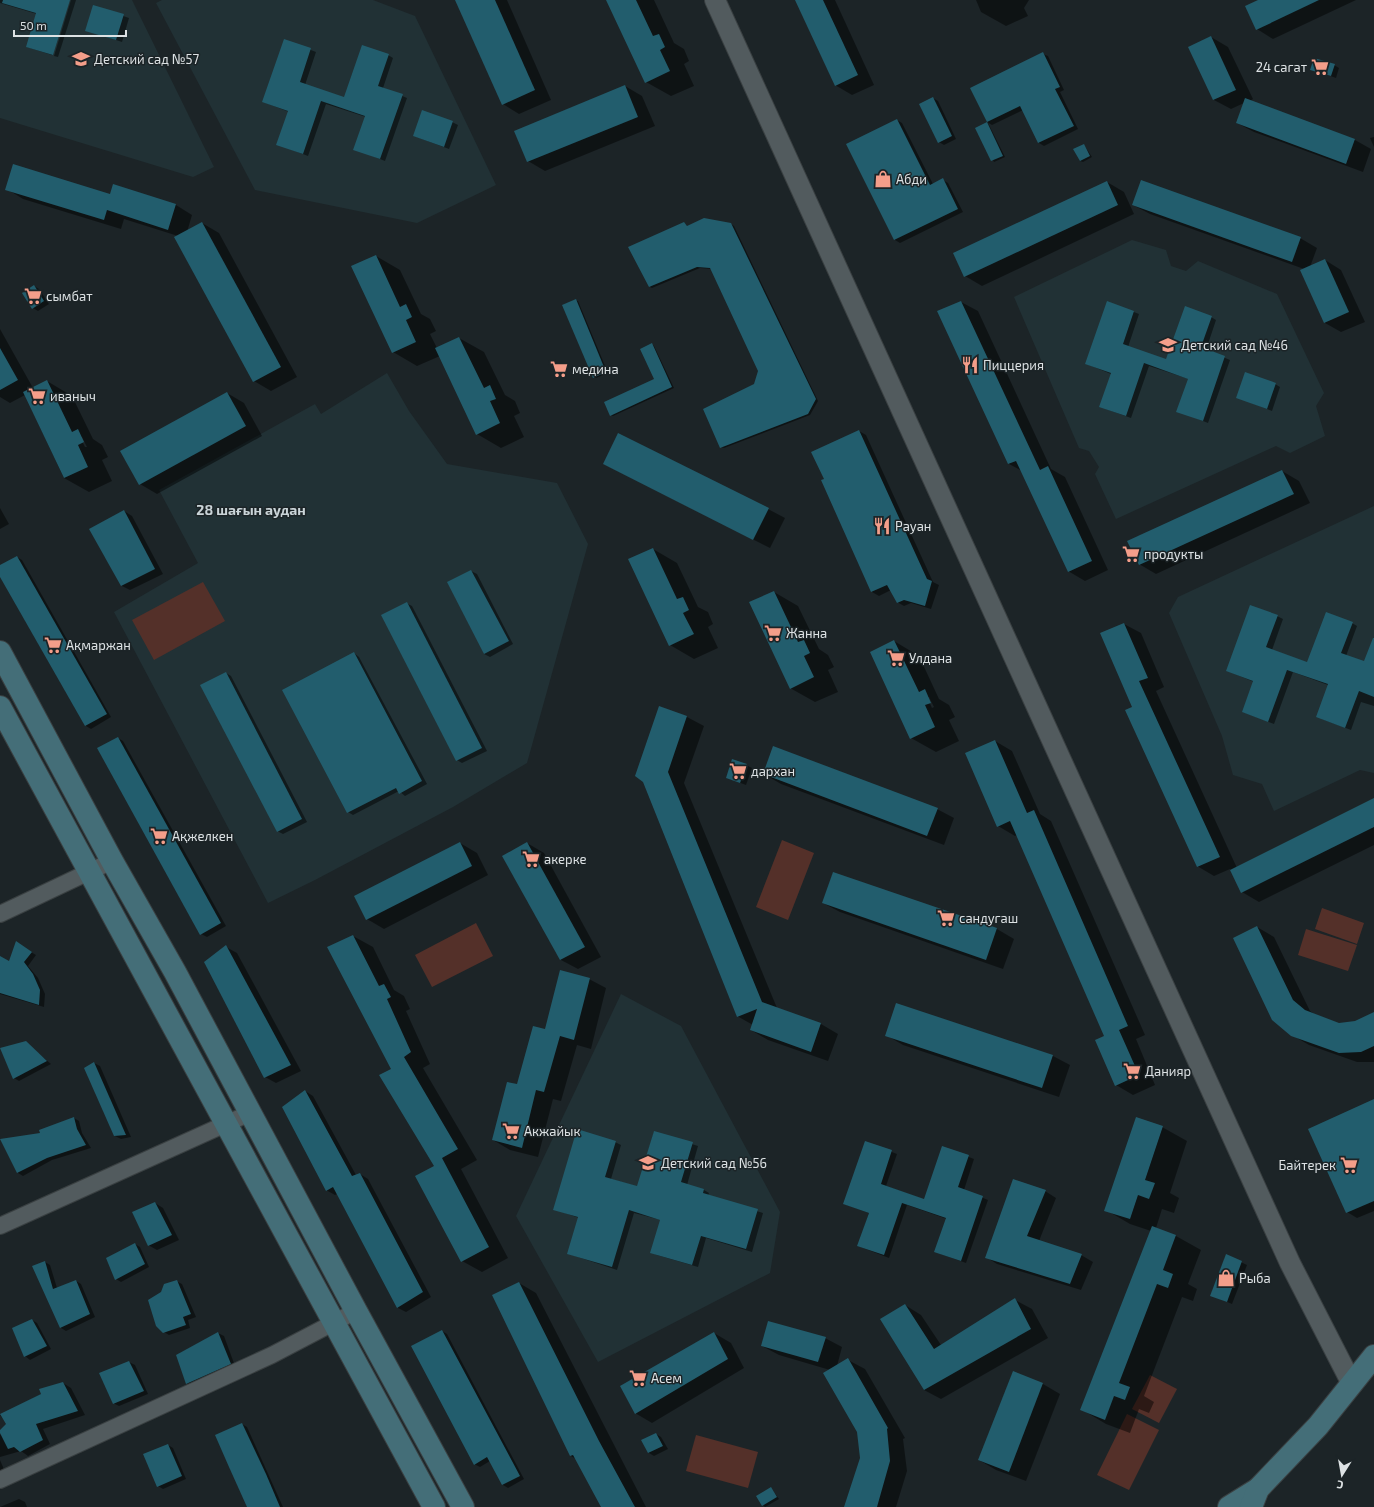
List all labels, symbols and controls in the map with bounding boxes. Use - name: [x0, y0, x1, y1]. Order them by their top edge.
- scale bar: [14, 12, 126, 38]
- text: 50 m: [20, 18, 47, 32]
- school or university icon: Детский сад №57: [71, 49, 91, 69]
- place label: Детский сад №57: [94, 51, 200, 67]
- supermarket icon: 24 сагат: [1310, 57, 1330, 77]
- place label: 24 сагат: [1256, 59, 1308, 75]
- shop icon: Абди: [873, 169, 893, 189]
- place label: Абди: [896, 171, 927, 187]
- supermarket icon: сымбат: [23, 286, 43, 306]
- place label: сымбат: [46, 288, 93, 304]
- school or university icon: Детский сад №46: [1158, 335, 1178, 355]
- place label: Детский сад №46: [1181, 337, 1288, 353]
- restaurant icon: Пиццерия: [960, 355, 980, 375]
- place label: Пиццерия: [983, 357, 1044, 373]
- supermarket icon: медина: [549, 359, 569, 379]
- place label: медина: [572, 361, 619, 377]
- supermarket icon: иваныч: [27, 386, 47, 406]
- place label: иваныч: [50, 388, 96, 404]
- district label: 28 шағын аудан: [196, 501, 306, 518]
- restaurant icon: Рауан: [872, 516, 892, 536]
- place label: Рауан: [895, 518, 931, 534]
- supermarket icon: продукты: [1121, 544, 1141, 564]
- place label: продукты: [1144, 546, 1203, 562]
- supermarket icon: Жанна: [763, 623, 783, 643]
- place label: Жанна: [786, 625, 827, 641]
- supermarket icon: Ақмаржан: [43, 635, 63, 655]
- place label: Ақмаржан: [66, 637, 131, 653]
- supermarket icon: Улдана: [886, 648, 906, 668]
- place label: Улдана: [909, 650, 952, 666]
- supermarket icon: дархан: [728, 761, 748, 781]
- place label: дархан: [751, 763, 795, 779]
- supermarket icon: Ақжелкен: [149, 826, 169, 846]
- place label: Ақжелкен: [172, 828, 233, 844]
- supermarket icon: акерке: [521, 849, 541, 869]
- place label: акерке: [544, 851, 587, 867]
- supermarket icon: сандугаш: [936, 908, 956, 928]
- place label: сандугаш: [959, 910, 1018, 926]
- supermarket icon: Данияр: [1122, 1061, 1142, 1081]
- place label: Данияр: [1145, 1063, 1191, 1079]
- supermarket icon: Акжайык: [501, 1121, 521, 1141]
- place label: Акжайык: [524, 1123, 580, 1139]
- school or university icon: Детский сад №56: [638, 1153, 658, 1173]
- place label: Детский сад №56: [661, 1155, 767, 1171]
- supermarket icon: Байтерек: [1339, 1155, 1359, 1175]
- place label: Байтерек: [1279, 1157, 1336, 1173]
- shop icon: Рыба: [1216, 1268, 1236, 1288]
- place label: Рыба: [1239, 1270, 1271, 1286]
- supermarket icon: Асем: [628, 1368, 648, 1388]
- place label: Асем: [651, 1370, 682, 1386]
- north arrow: [1322, 1455, 1362, 1495]
- text: С: [1335, 1478, 1344, 1492]

